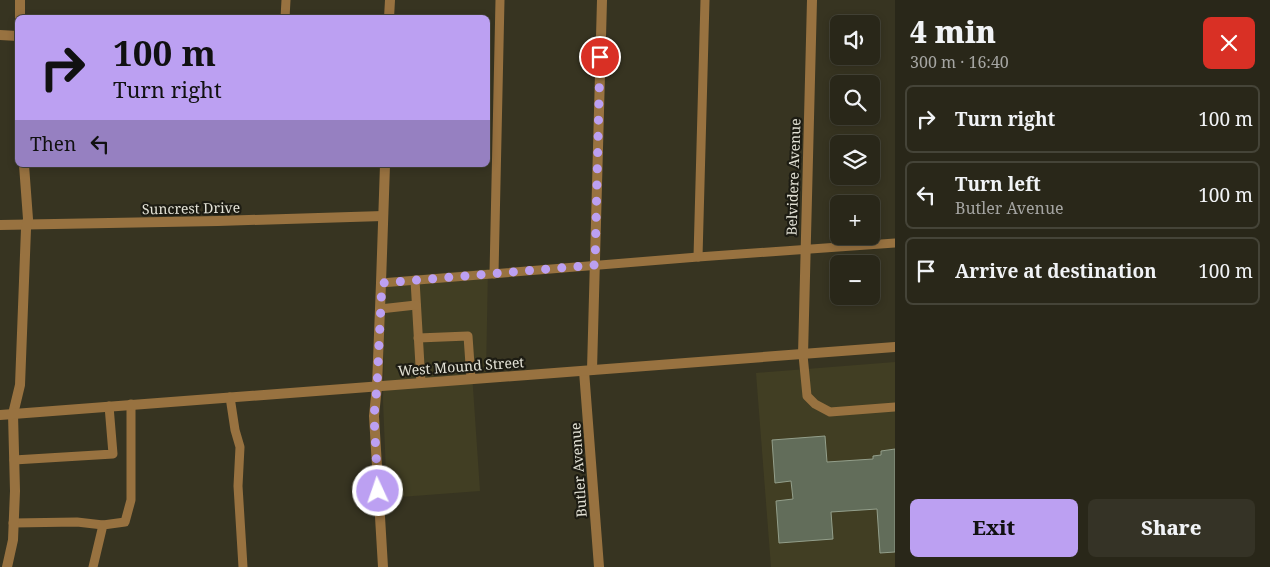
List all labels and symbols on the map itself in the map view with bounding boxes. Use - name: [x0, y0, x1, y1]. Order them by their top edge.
- pin: [579, 36, 621, 78]
- street label: Belvidere Avenue: [781, 118, 805, 236]
- street label: Suncrest Drive: [142, 198, 240, 218]
- street label: West Mound Street: [397, 352, 525, 380]
- street label: Butler Avenue: [565, 422, 591, 518]
- position arrow: [351, 464, 403, 516]

